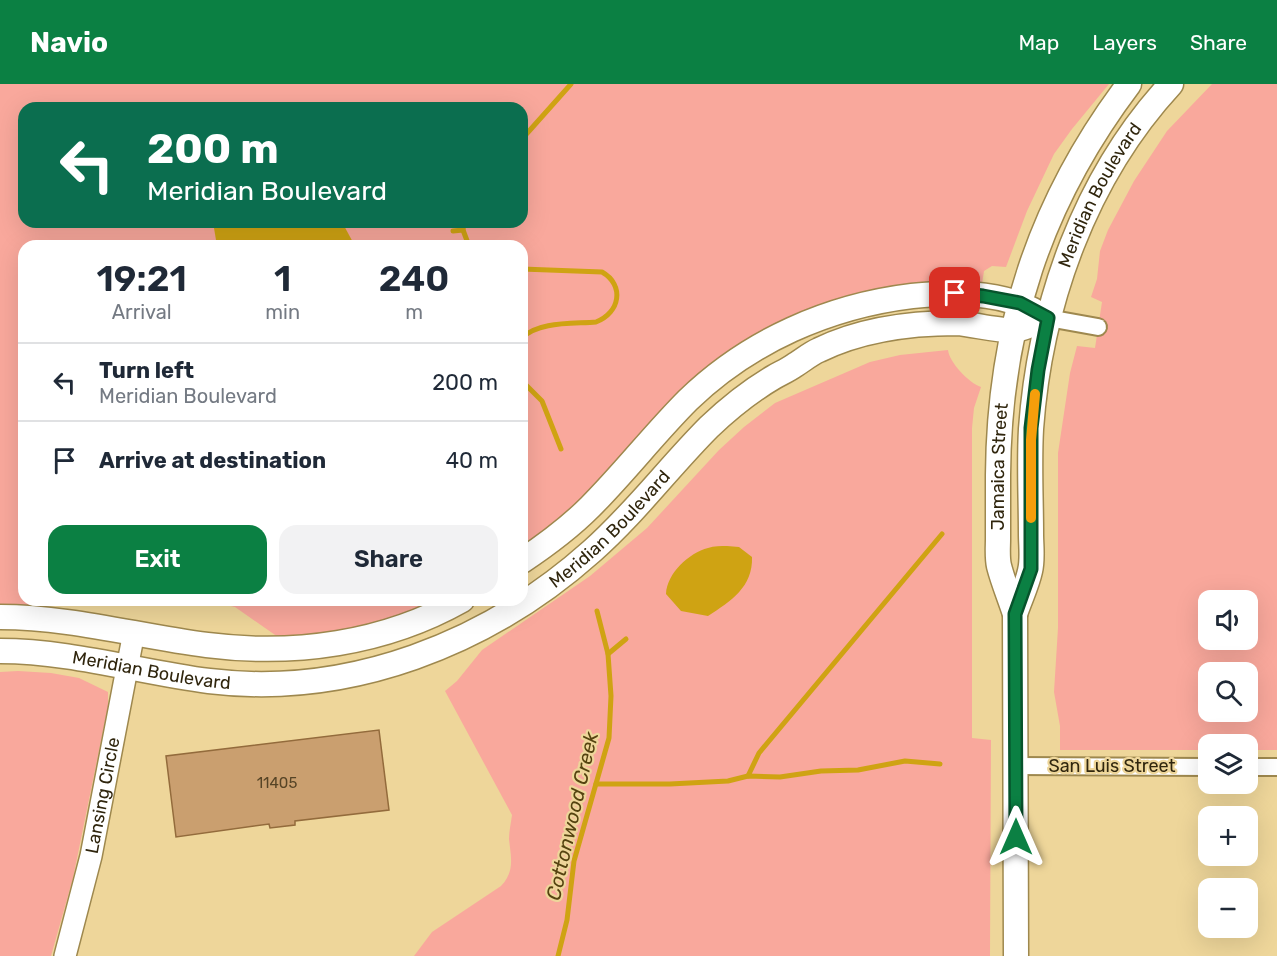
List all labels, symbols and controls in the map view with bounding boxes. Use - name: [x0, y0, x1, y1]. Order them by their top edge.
- text: Navio: [30, 26, 108, 59]
- text: Map: [1018, 30, 1059, 55]
- text: Layers: [1092, 30, 1157, 55]
- text: Share: [1190, 30, 1247, 55]
- street label: Meridian Boulevard: [1054, 118, 1146, 270]
- text: 200 m: [147, 124, 279, 174]
- icon: left: [48, 126, 126, 204]
- text: Meridian Boulevard: [147, 175, 387, 207]
- text: 19:21: [97, 257, 187, 300]
- text: 1: [274, 257, 291, 300]
- text: 240: [379, 257, 449, 300]
- pin: [929, 267, 980, 318]
- icon: arrive: [938, 276, 971, 309]
- text: Arrival: [112, 300, 172, 324]
- text: min: [265, 300, 300, 324]
- text: m: [405, 300, 423, 324]
- text: Turn left: [99, 357, 194, 384]
- icon: left: [48, 366, 81, 399]
- text: 200 m: [432, 369, 498, 396]
- text: Meridian Boulevard: [99, 384, 277, 408]
- street label: Jamaica Street: [987, 402, 1013, 531]
- icon: arrive: [48, 444, 81, 477]
- text: Arrive at destination: [99, 447, 326, 474]
- text: 40 m: [445, 447, 498, 474]
- street label: Meridian Boulevard: [545, 466, 675, 593]
- button: Exit: [48, 525, 267, 594]
- button: Share: [279, 525, 498, 594]
- map controls: [1198, 590, 1258, 938]
- button: sound: [1198, 590, 1258, 650]
- street label: Meridian Boulevard: [71, 646, 232, 694]
- button: search: [1198, 662, 1258, 722]
- water label: Cottonwood Creek: [541, 729, 603, 903]
- button: layers: [1198, 734, 1258, 794]
- street label: Lansing Circle: [81, 735, 125, 855]
- street label: San Luis Street: [1048, 755, 1176, 777]
- house number: 11405: [257, 774, 297, 792]
- position arrow: [984, 805, 1048, 869]
- button: +: [1198, 806, 1258, 866]
- button: −: [1198, 878, 1258, 938]

